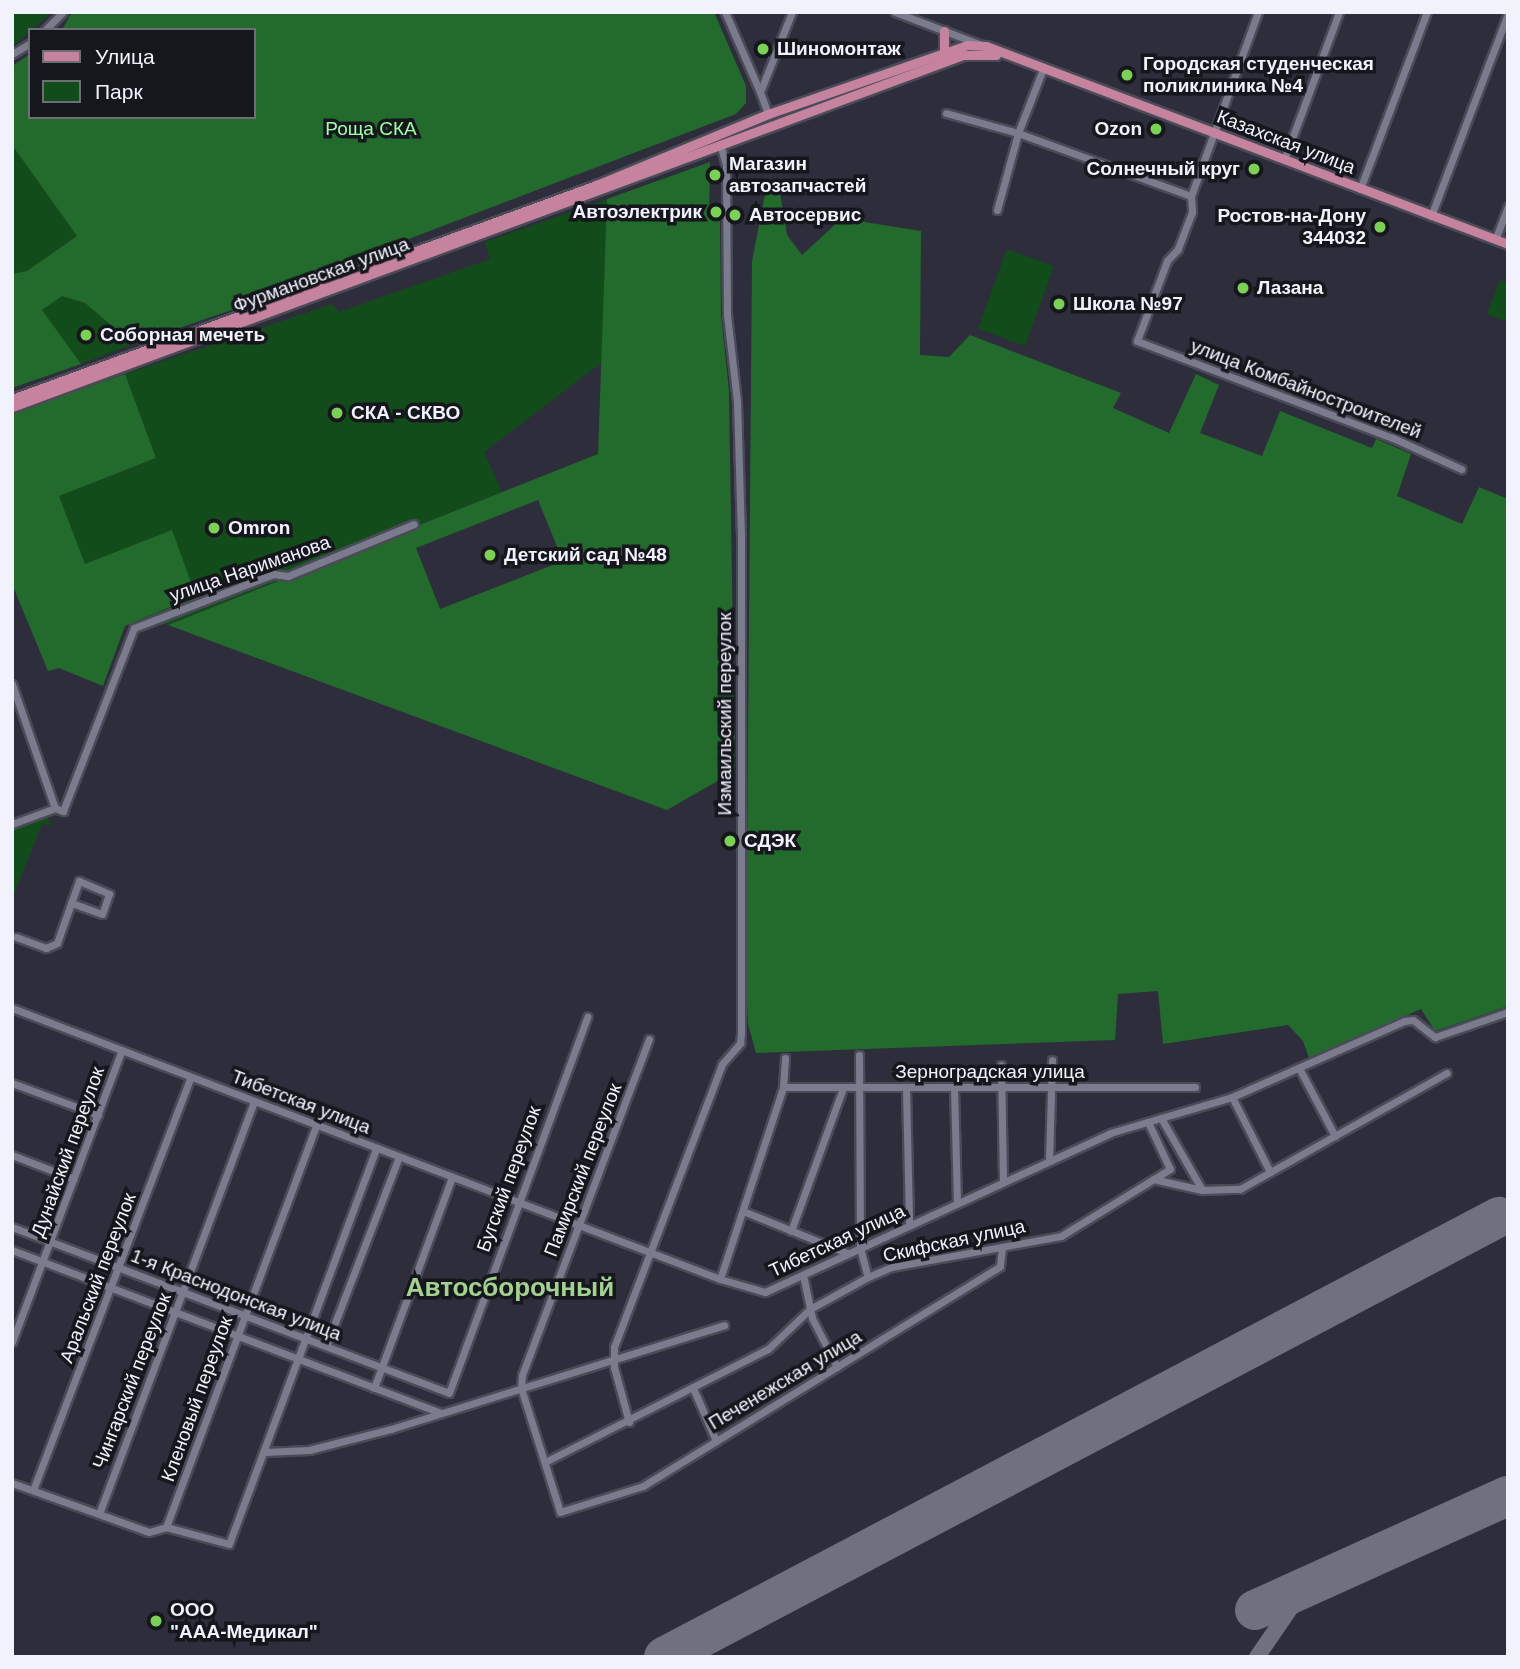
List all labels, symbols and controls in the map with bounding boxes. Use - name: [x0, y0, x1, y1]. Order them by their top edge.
- legend: [28, 28, 256, 119]
- place label: Шиномонтаж: [777, 38, 901, 60]
- marker: Шиномонтаж: [755, 41, 771, 57]
- text: Улица: [95, 45, 155, 68]
- place label: Городская студенческая поликлиника №4: [1143, 53, 1374, 97]
- marker: Городская студенческая поликлиника №4: [1117, 65, 1137, 85]
- text: Парк: [95, 80, 143, 103]
- street label: Казахская улица: [1213, 105, 1359, 179]
- park label: Роща СКА: [325, 118, 417, 140]
- place label: Ozon: [1095, 118, 1142, 140]
- marker: Ozon: [1148, 121, 1164, 137]
- place label: Магазин автозапчастей: [729, 153, 866, 197]
- place label: Солнечный круг: [1086, 158, 1240, 180]
- marker: Солнечный круг: [1246, 161, 1262, 177]
- marker: Магазин автозапчастей: [707, 167, 723, 183]
- place label: Автоэлектрик: [572, 201, 702, 223]
- marker: Автоэлектрик: [708, 204, 724, 220]
- place label: Автосервис: [749, 204, 861, 226]
- place label: Ростов-на-Дону 344032: [1217, 205, 1366, 249]
- marker: Автосервис: [727, 207, 743, 223]
- marker: Ростов-на-Дону 344032: [1372, 219, 1388, 235]
- street label: Фурмановская улица: [230, 233, 412, 317]
- place label: Лазана: [1257, 277, 1323, 299]
- marker: Лазана: [1235, 280, 1251, 296]
- place label: Школа №97: [1073, 293, 1183, 315]
- marker: Школа №97: [1051, 296, 1067, 312]
- place label: Соборная мечеть: [100, 324, 265, 346]
- marker: Соборная мечеть: [78, 327, 94, 343]
- street label: улица Комбайностроителей: [1187, 334, 1425, 444]
- place label: СКА - СКВО: [351, 402, 460, 424]
- marker: СКА - СКВО: [329, 405, 345, 421]
- place label: Omron: [228, 517, 290, 539]
- marker: Omron: [206, 520, 222, 536]
- street label: улица Нариманова: [167, 531, 333, 607]
- place label: Детский сад №48: [504, 544, 667, 566]
- marker: Детский сад №48: [482, 547, 498, 563]
- street label: Измаильский переулок: [714, 613, 736, 815]
- place label: СДЭК: [744, 830, 796, 852]
- marker: СДЭК: [722, 833, 738, 849]
- street label: Зерноградская улица: [895, 1061, 1085, 1083]
- street label: Дунайский переулок: [27, 1064, 109, 1240]
- street label: Тибетская улица: [228, 1065, 374, 1139]
- street label: Памирский переулок: [539, 1080, 627, 1260]
- street label: Бугский переулок: [472, 1103, 546, 1255]
- street label: Аральский переулок: [55, 1190, 141, 1366]
- street label: Тибетская улица: [766, 1200, 908, 1282]
- street label: Скифская улица: [881, 1215, 1027, 1267]
- street label: 1-я Краснодонская улица: [128, 1244, 344, 1346]
- district label: Автосборочный: [406, 1272, 614, 1304]
- street label: Чингарский переулок: [88, 1290, 176, 1472]
- street label: Кленовый переулок: [156, 1313, 238, 1485]
- street label: Печенежская улица: [704, 1325, 866, 1435]
- place label: ООО "ААА-Медикал": [170, 1599, 318, 1643]
- marker: ООО "ААА-Медикал": [148, 1613, 164, 1629]

